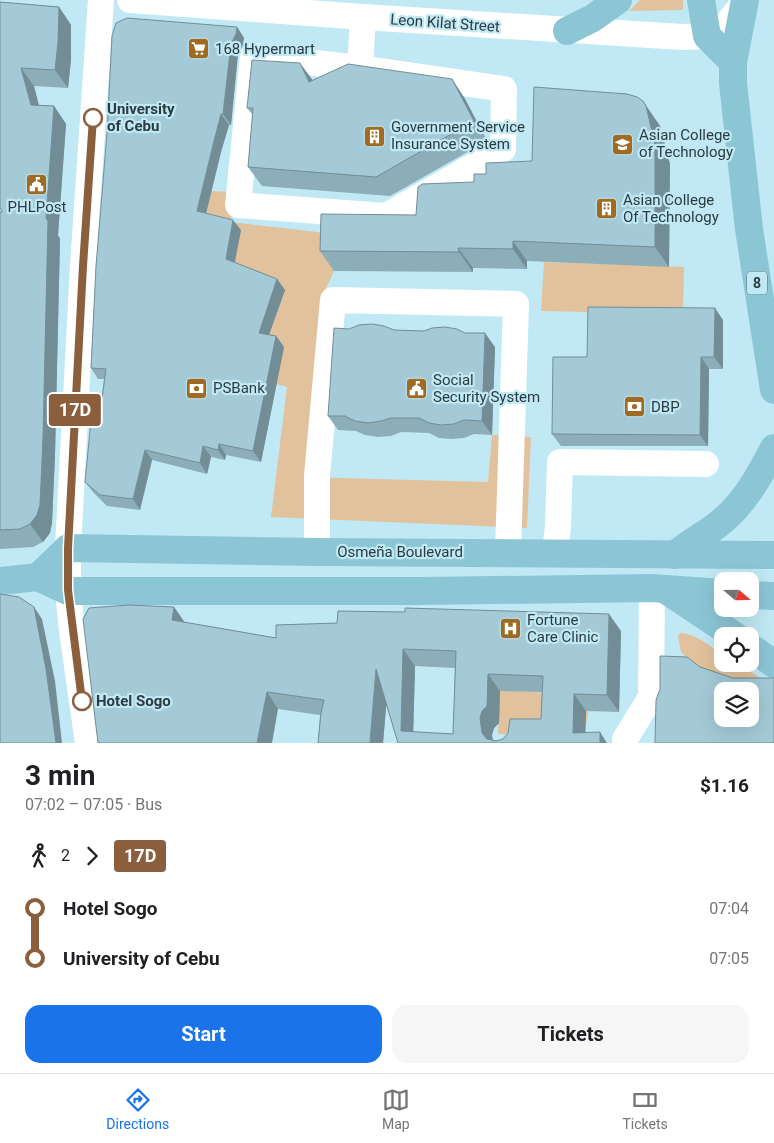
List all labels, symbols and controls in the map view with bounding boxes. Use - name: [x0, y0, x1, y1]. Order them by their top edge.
- street label: Leon Kilat Street: [390, 10, 500, 36]
- supermarket icon: 168 Hypermart: [187, 37, 211, 61]
- place label: 168 Hypermart: [215, 40, 315, 58]
- place label: University of Cebu: [107, 100, 175, 135]
- marker: University of Cebu: [83, 108, 103, 128]
- place label: Government Service Insurance System: [391, 118, 525, 153]
- building icon: Government Service Insurance System: [363, 124, 387, 148]
- place label: Asian College of Technology: [639, 126, 733, 161]
- school or university icon: Asian College of Technology: [611, 132, 635, 156]
- public building icon: PHLPost: [25, 172, 49, 196]
- place label: Asian College Of Technology: [623, 191, 719, 226]
- building icon: Asian College Of Technology: [595, 197, 619, 221]
- place label: PHLPost: [8, 198, 66, 216]
- road number: 8: [747, 272, 767, 294]
- place label: Social Security System: [433, 371, 540, 406]
- bank icon: PSBank: [185, 376, 209, 400]
- public building icon: Social Security System: [405, 377, 429, 401]
- place label: PSBank: [213, 379, 265, 397]
- line badge: 17D: [46, 394, 104, 426]
- bank icon: DBP: [623, 395, 647, 419]
- place label: DBP: [651, 398, 680, 416]
- text: 17D: [59, 399, 91, 420]
- street label: Osmeña Boulevard: [337, 543, 463, 561]
- north arrow: [714, 572, 759, 618]
- map controls: [714, 572, 759, 727]
- place label: Fortune Care Clinic: [527, 611, 599, 646]
- hospital icon: Fortune Care Clinic: [499, 617, 523, 641]
- button: locate: [714, 627, 759, 672]
- button: layers: [714, 682, 759, 727]
- marker: Hotel Sogo: [72, 691, 92, 711]
- place label: Hotel Sogo: [96, 692, 171, 710]
- text: 3 min: [25, 759, 95, 792]
- text: $1.16: [700, 774, 749, 797]
- text: 07:02 – 07:05 · Bus: [25, 795, 162, 814]
- icon: walk: [25, 842, 53, 870]
- icon: forward: [78, 842, 106, 870]
- text: 17D: [124, 845, 156, 866]
- text: 2: [61, 846, 70, 865]
- text: Hotel Sogo: [63, 897, 158, 920]
- text: 07:04: [709, 899, 749, 918]
- text: University of Cebu: [63, 947, 220, 970]
- text: 07:05: [709, 949, 749, 968]
- button: Start: [25, 1005, 382, 1063]
- button: Tickets: [392, 1005, 749, 1063]
- tab: Directions: [106, 1086, 169, 1132]
- tab: Map: [382, 1086, 410, 1132]
- tab: Tickets: [622, 1086, 668, 1132]

